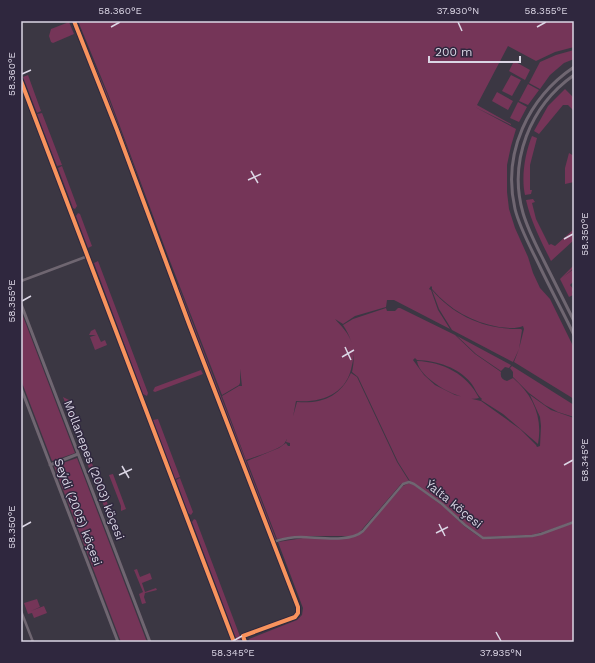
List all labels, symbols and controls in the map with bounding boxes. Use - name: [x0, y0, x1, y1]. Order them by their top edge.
- text: 58.360°E: [98, 5, 142, 16]
- text: 37.930°N: [437, 5, 479, 16]
- text: 58.355°E: [524, 5, 568, 16]
- scale bar: [429, 38, 520, 64]
- text: 200 m: [435, 45, 472, 59]
- text: 58.360°E: [6, 52, 17, 96]
- text: 58.350°E: [579, 212, 590, 256]
- text: 58.355°E: [6, 279, 17, 323]
- street label: Mollanepes (2003) köçesi: [61, 398, 127, 542]
- text: 58.345°E: [579, 438, 590, 482]
- street label: Seýdi (2005) köçesi: [51, 457, 105, 567]
- street label: Ýalta köçesi: [423, 477, 485, 531]
- text: 58.350°E: [6, 505, 17, 549]
- text: 58.345°E: [211, 647, 255, 658]
- text: 37.935°N: [480, 647, 522, 658]

